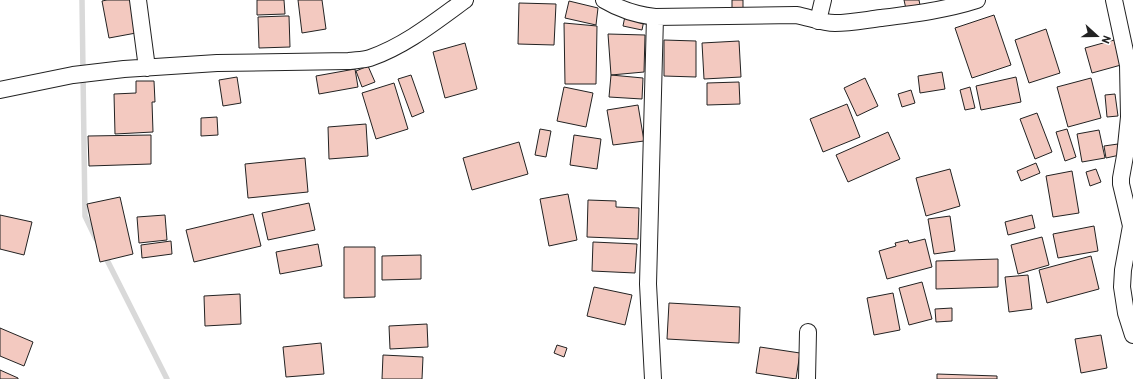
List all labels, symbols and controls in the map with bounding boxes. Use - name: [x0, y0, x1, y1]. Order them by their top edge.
- north arrow: [1077, 16, 1117, 56]
- text: N: [1099, 34, 1114, 46]

